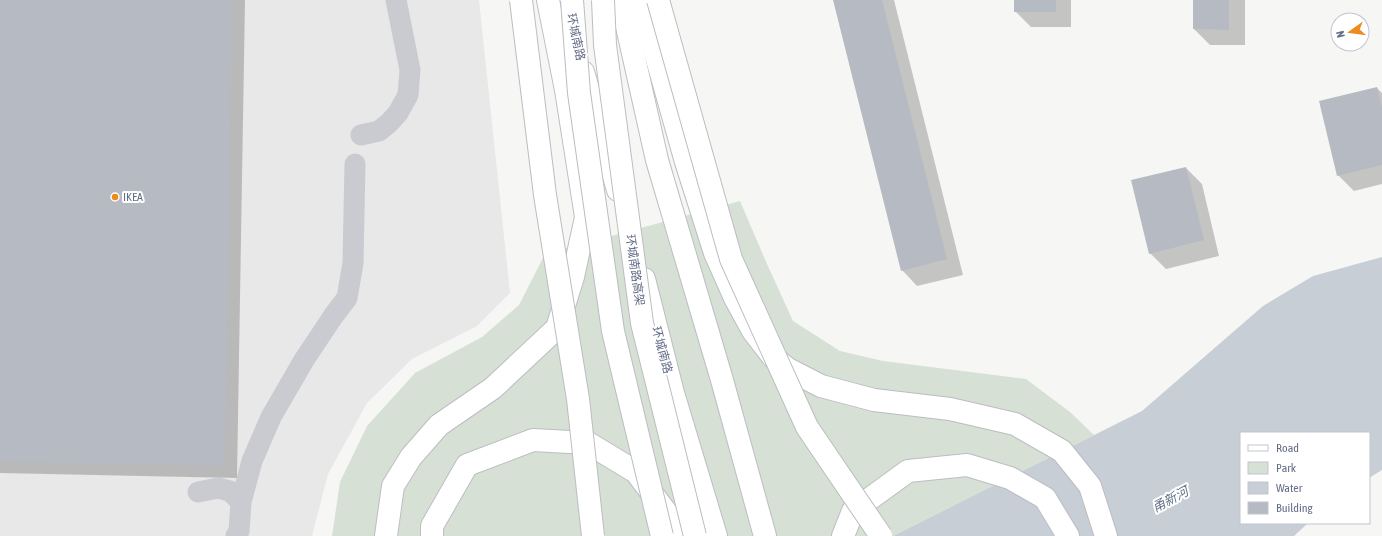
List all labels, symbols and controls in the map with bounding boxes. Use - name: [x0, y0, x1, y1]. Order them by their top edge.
- street label: 环城南路: [564, 12, 588, 62]
- north arrow: [1330, 12, 1370, 52]
- text: N: [1334, 30, 1347, 39]
- place label: IKEA: [123, 190, 143, 204]
- marker: IKEA: [110, 192, 120, 202]
- street label: 环城南路高架: [623, 233, 647, 307]
- street label: 环城南路: [649, 325, 675, 375]
- legend: [1240, 432, 1370, 524]
- text: Road: [1276, 441, 1299, 455]
- text: Park: [1276, 461, 1297, 475]
- text: Water: [1276, 481, 1303, 495]
- water label: 甬新河: [1149, 482, 1194, 515]
- text: Building: [1276, 501, 1314, 515]

